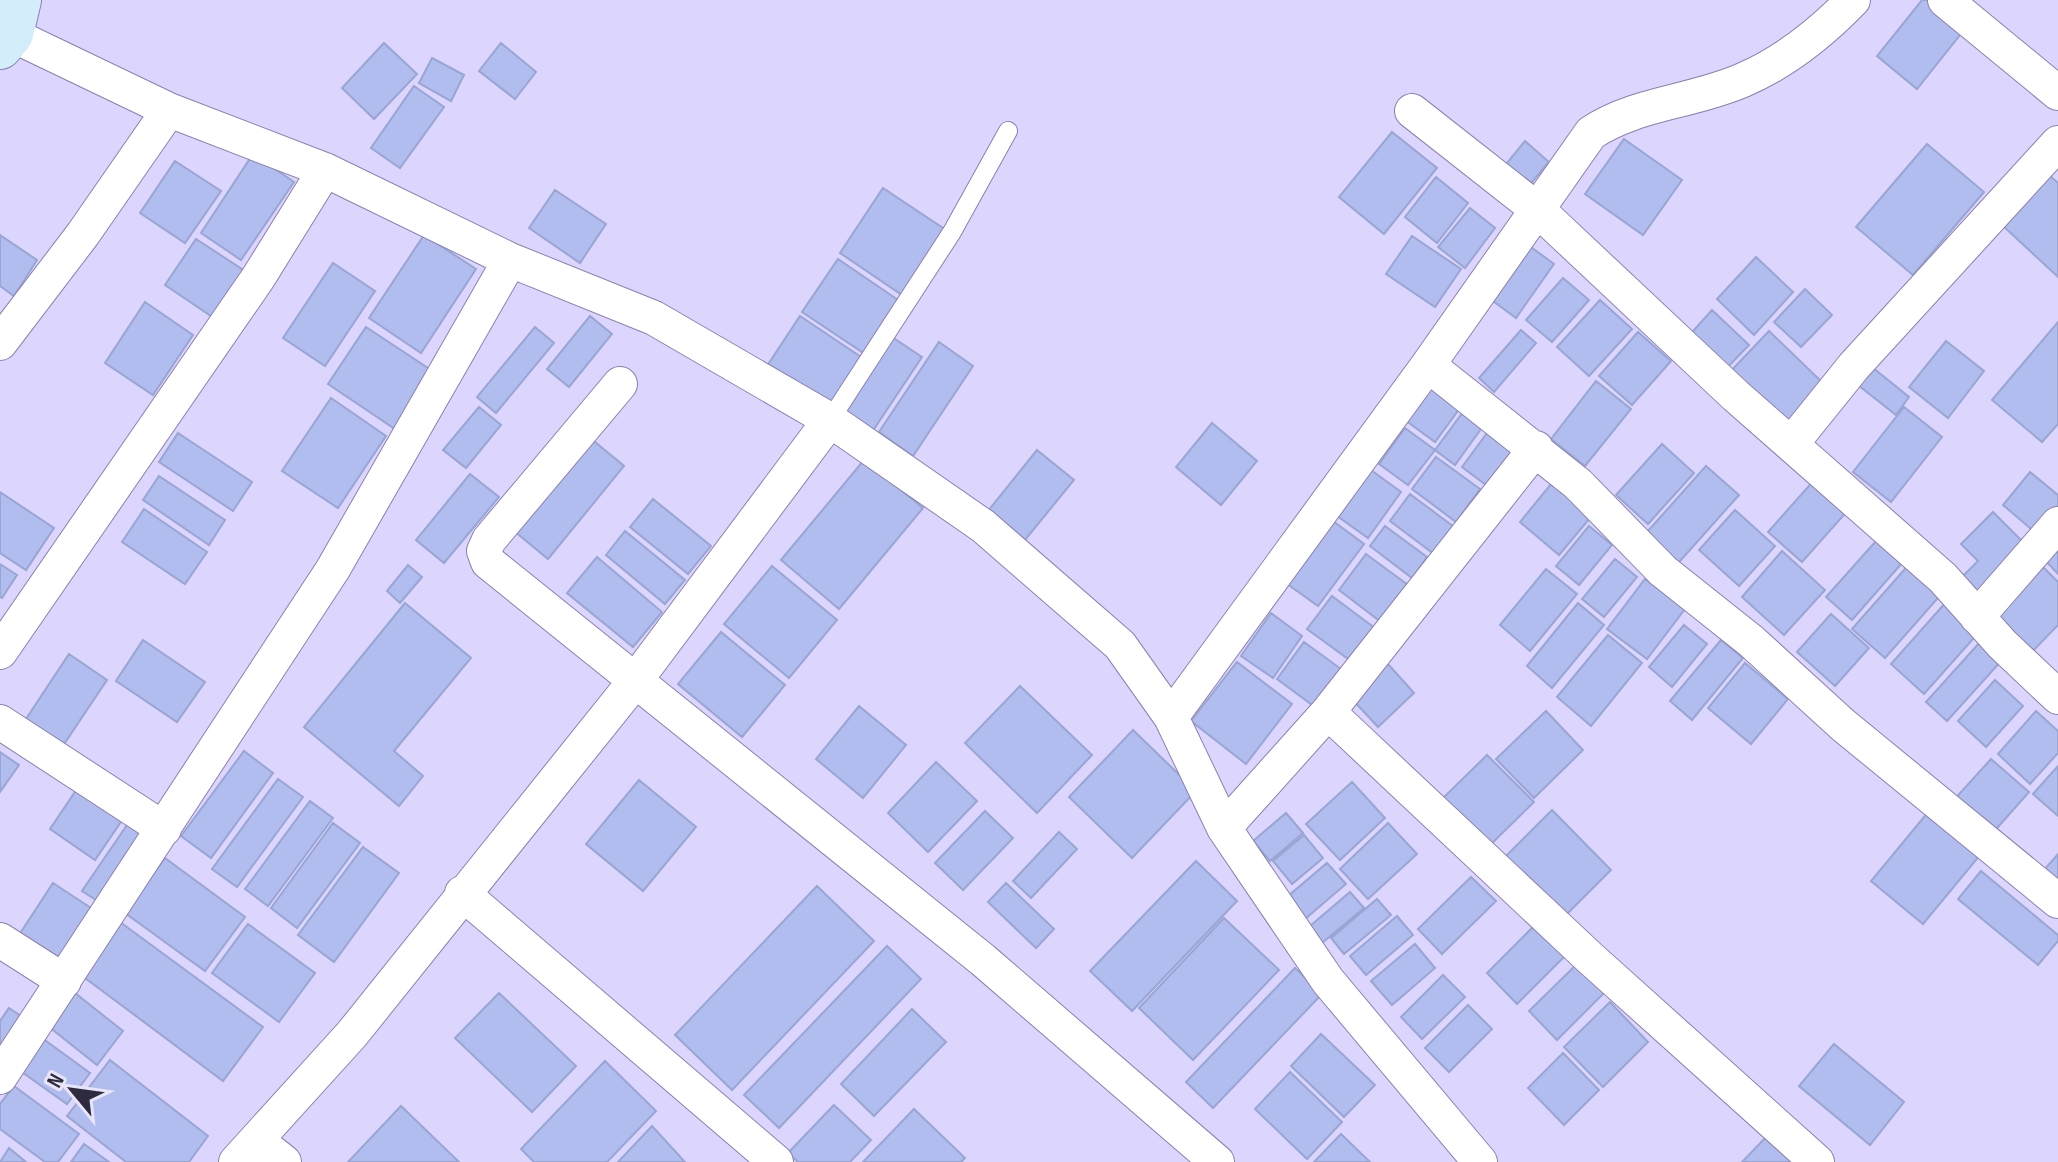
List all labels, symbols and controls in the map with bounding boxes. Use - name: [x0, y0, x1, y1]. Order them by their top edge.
- north arrow: [32, 1050, 112, 1130]
- text: N: [41, 1069, 70, 1093]

